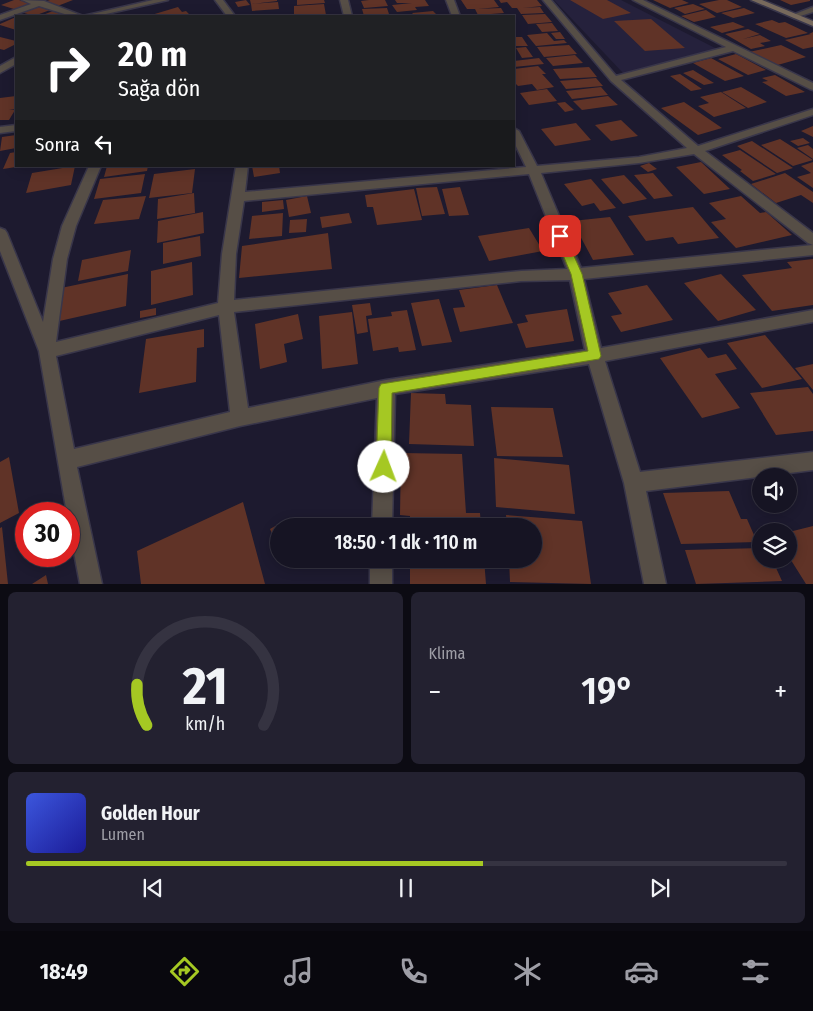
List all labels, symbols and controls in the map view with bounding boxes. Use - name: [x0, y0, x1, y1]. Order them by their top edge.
- text: 20 m: [118, 33, 187, 75]
- icon: right: [35, 35, 100, 100]
- text: Sağa dön: [118, 75, 200, 102]
- icon: left: [90, 130, 118, 158]
- text: Sonra: [35, 133, 80, 156]
- pin: [539, 215, 581, 257]
- icon: arrive: [546, 222, 574, 250]
- position arrow: [357, 440, 409, 492]
- map controls: [752, 468, 797, 568]
- button: sound: [752, 468, 797, 513]
- speed limit sign: 30: [15, 502, 80, 567]
- button: layers: [752, 523, 797, 568]
- text: 18:50 · 1 dk · 110 m: [335, 531, 477, 554]
- text: Klima: [429, 644, 465, 663]
- text: 21: [182, 655, 228, 718]
- text: 19°: [581, 668, 634, 714]
- text: −: [429, 675, 441, 708]
- text: +: [774, 675, 787, 708]
- text: km/h: [185, 713, 225, 735]
- text: Golden Hour: [101, 802, 200, 825]
- text: Lumen: [101, 825, 145, 844]
- icon: previous: [139, 874, 167, 902]
- icon: pause: [392, 874, 420, 902]
- icon: next: [646, 874, 674, 902]
- icon: directions: [167, 954, 202, 989]
- icon: music: [281, 954, 316, 989]
- icon: phone: [396, 954, 431, 989]
- icon: climate: [510, 954, 545, 989]
- icon: car: [624, 954, 659, 989]
- icon: filters: [738, 954, 773, 989]
- text: 18:49: [40, 958, 88, 985]

